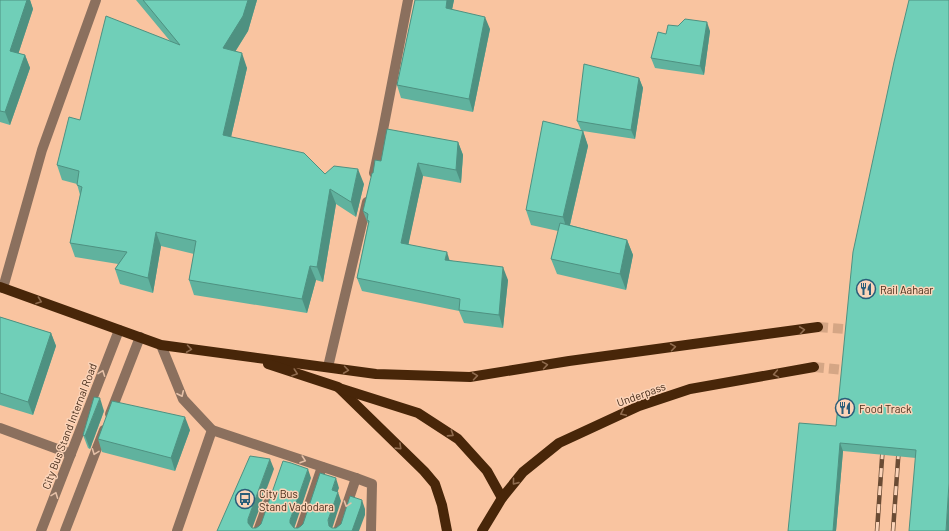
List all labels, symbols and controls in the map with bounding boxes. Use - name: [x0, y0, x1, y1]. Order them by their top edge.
- restaurant icon: Rail Aahaar: [855, 278, 877, 300]
- place label: Rail Aahaar: [880, 283, 933, 296]
- one-way arrow: [36, 296, 43, 304]
- one-way arrow: [799, 326, 805, 335]
- one-way arrow: [670, 343, 676, 352]
- one-way arrow: [186, 344, 192, 353]
- street label: City Bus Stand Internal Road: [39, 361, 99, 491]
- one-way arrow: [542, 361, 548, 370]
- one-way arrow: [343, 365, 349, 374]
- one-way arrow: [292, 368, 299, 377]
- one-way arrow: [773, 369, 779, 378]
- one-way arrow: [98, 370, 106, 377]
- one-way arrow: [472, 372, 479, 381]
- street label: Underpass: [615, 379, 667, 409]
- one-way arrow: [176, 389, 184, 397]
- restaurant icon: Food Track: [834, 397, 856, 419]
- place label: Food Track: [859, 402, 912, 415]
- one-way arrow: [620, 408, 627, 416]
- one-way arrow: [447, 429, 454, 437]
- one-way arrow: [394, 442, 402, 450]
- one-way arrow: [92, 448, 100, 455]
- one-way arrow: [300, 456, 307, 464]
- one-way arrow: [512, 477, 519, 484]
- place label: City Bus Stand Vadodara: [259, 487, 334, 513]
- bus stop icon: City Bus Stand Vadodara: [234, 488, 256, 510]
- one-way arrow: [51, 491, 59, 498]
- one-way arrow: [343, 501, 351, 508]

